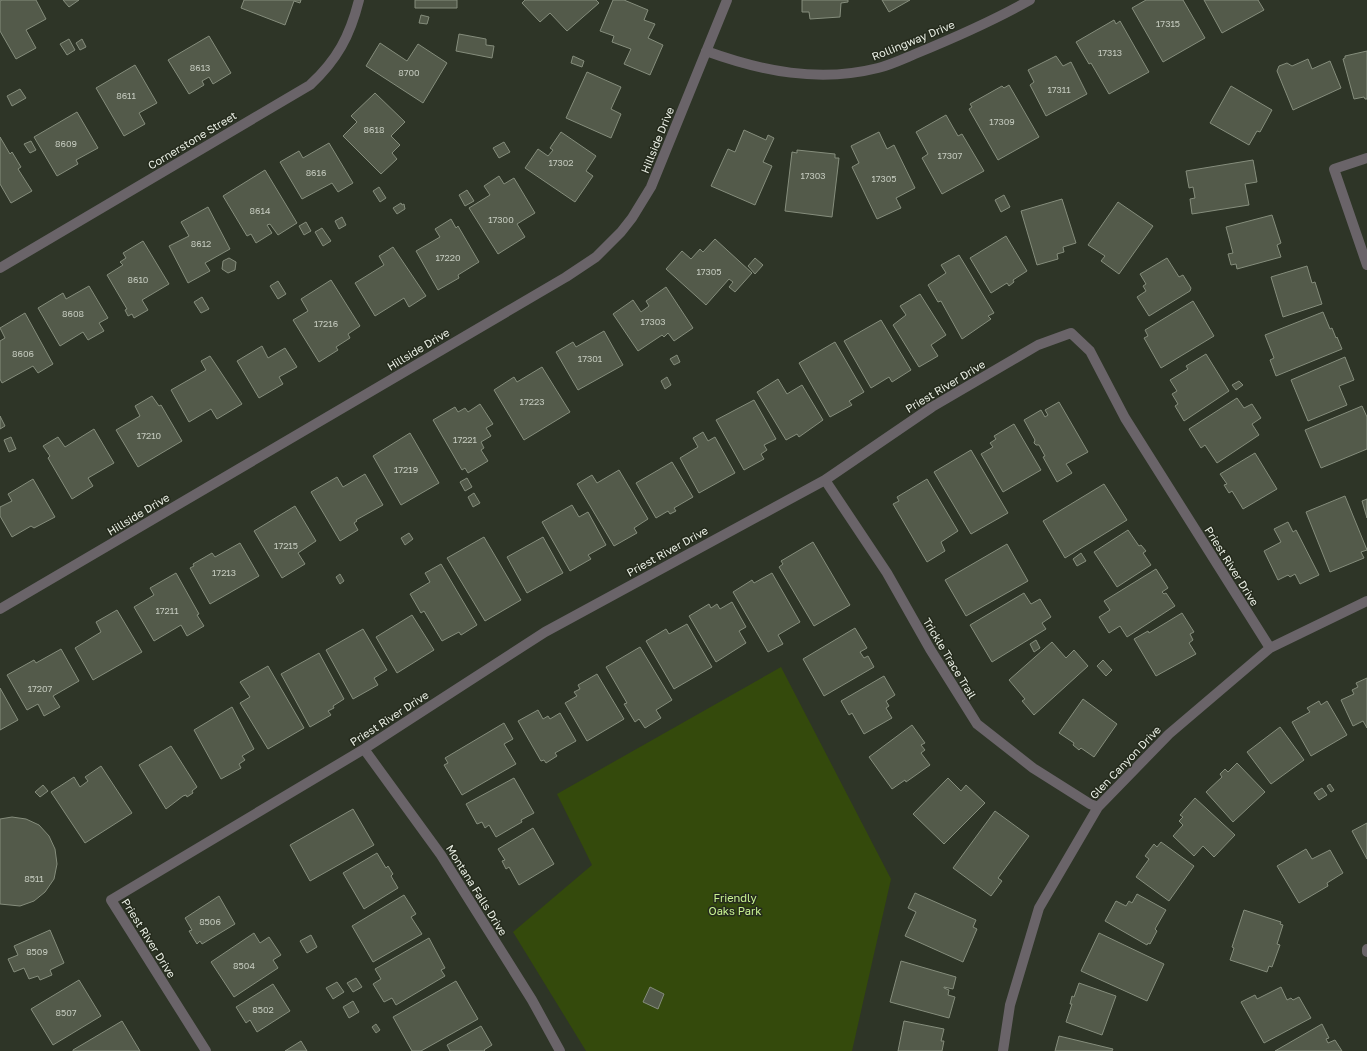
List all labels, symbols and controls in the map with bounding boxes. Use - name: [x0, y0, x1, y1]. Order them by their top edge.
- street label: Rollingway Drive: [870, 17, 956, 63]
- house number: 17315: [1156, 18, 1180, 29]
- house number: 17313: [1098, 47, 1122, 58]
- house number: 8613: [190, 62, 210, 73]
- house number: 8700: [398, 67, 420, 78]
- house number: 17311: [1047, 84, 1071, 95]
- house number: 8611: [116, 90, 136, 101]
- street label: Hillside Drive: [638, 105, 676, 175]
- street label: Cornerstone Street: [145, 108, 239, 172]
- house number: 17309: [989, 116, 1015, 127]
- house number: 8618: [364, 124, 384, 135]
- house number: 8609: [55, 138, 77, 149]
- house number: 17307: [938, 150, 963, 161]
- house number: 17302: [548, 157, 574, 168]
- house number: 8616: [306, 167, 326, 178]
- house number: 17303: [800, 170, 826, 181]
- house number: 17305: [871, 173, 897, 184]
- house number: 8614: [250, 205, 271, 216]
- house number: 17300: [488, 214, 514, 225]
- house number: 8612: [191, 238, 211, 249]
- house number: 17220: [435, 252, 461, 263]
- house number: 17305: [696, 266, 722, 277]
- house number: 8610: [128, 274, 149, 285]
- house number: 8608: [62, 308, 84, 319]
- house number: 17303: [640, 316, 666, 327]
- house number: 17216: [314, 318, 338, 329]
- street label: Hillside Drive: [385, 325, 451, 373]
- house number: 8606: [12, 348, 34, 359]
- house number: 17301: [578, 353, 603, 364]
- street label: Priest River Drive: [903, 357, 987, 415]
- house number: 17223: [520, 396, 544, 407]
- house number: 17210: [137, 430, 162, 441]
- house number: 17221: [453, 434, 478, 445]
- house number: 17219: [394, 464, 418, 475]
- street label: Hillside Drive: [105, 490, 171, 538]
- street label: Priest River Drive: [624, 523, 710, 579]
- street label: Priest River Drive: [1202, 524, 1262, 608]
- house number: 17215: [274, 540, 298, 551]
- house number: 17213: [212, 567, 236, 578]
- house number: 17211: [155, 605, 179, 616]
- street label: Trickle Trace Trail: [921, 615, 979, 701]
- house number: 17207: [28, 683, 53, 694]
- street label: Priest River Drive: [347, 688, 431, 748]
- street label: Glen Canyon Drive: [1087, 723, 1163, 801]
- street label: Montana Falls Drive: [444, 842, 510, 938]
- house number: 8511: [24, 873, 44, 884]
- park label: Friendly Oaks Park: [709, 891, 761, 917]
- street label: Priest River Drive: [119, 896, 179, 980]
- house number: 8506: [199, 916, 221, 927]
- house number: 8509: [26, 946, 48, 957]
- house number: 8504: [233, 960, 255, 971]
- house number: 8502: [252, 1004, 274, 1015]
- house number: 8507: [55, 1007, 77, 1018]

